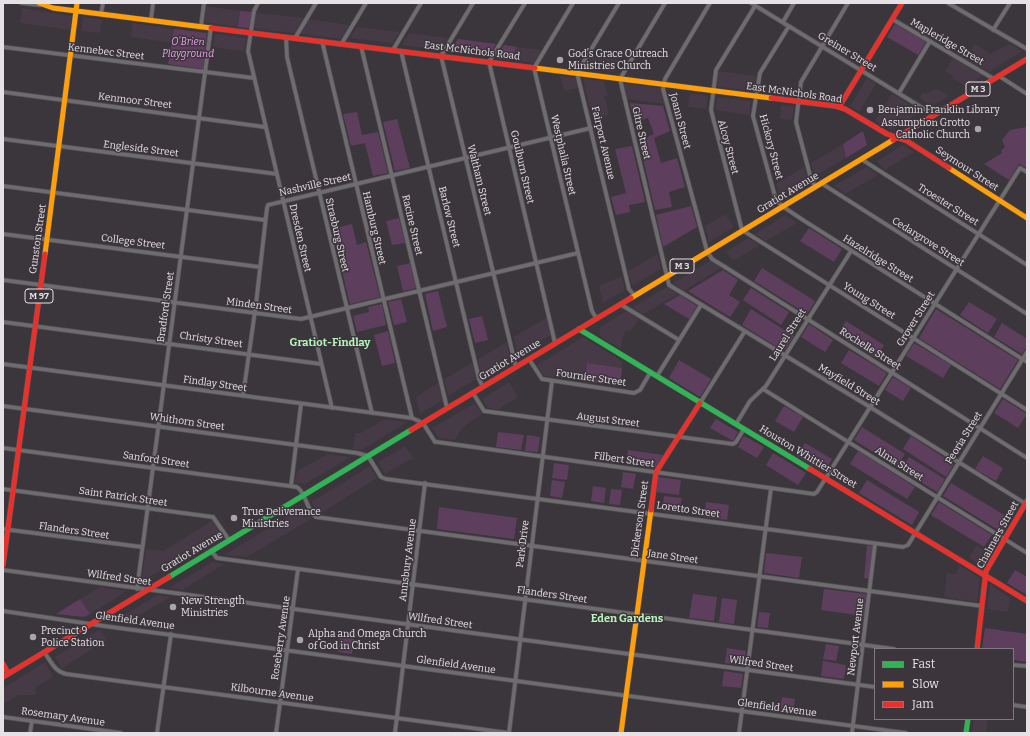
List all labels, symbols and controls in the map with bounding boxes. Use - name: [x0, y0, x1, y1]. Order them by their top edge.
- street label: Mapleridge Street: [908, 16, 986, 68]
- street label: Greiner Street: [815, 30, 879, 74]
- park label: O'Brien Playground: [162, 36, 214, 60]
- street label: East McNichols Road: [423, 39, 521, 63]
- street label: Kennebec Street: [67, 41, 145, 63]
- place label: God's Grace Outreach Ministries Church: [568, 48, 668, 72]
- marker: God's Grace Outreach Ministries Church: [555, 55, 565, 65]
- street label: East McNichols Road: [745, 80, 843, 106]
- road number: M 3: [966, 82, 990, 96]
- street label: Kenmoor Street: [97, 91, 173, 111]
- street label: Joann Street: [667, 92, 693, 150]
- place label: Benjamin Franklin Library: [878, 104, 1000, 116]
- street label: Fairport Avenue: [589, 105, 617, 181]
- street label: Gitre Street: [629, 105, 653, 161]
- marker: Benjamin Franklin Library: [865, 105, 875, 115]
- street label: Westphalia Street: [548, 113, 578, 197]
- street label: Hickory Street: [757, 113, 785, 181]
- place label: Assumption Grotto Catholic Church: [881, 117, 970, 140]
- street label: Alcoy Street: [715, 118, 741, 176]
- marker: Assumption Grotto Catholic Church: [973, 124, 983, 134]
- street label: Goulburn Street: [508, 129, 536, 205]
- street label: Engleside Street: [103, 138, 179, 160]
- street label: Waltham Street: [464, 143, 494, 217]
- street label: Seymour Street: [933, 144, 1001, 194]
- street label: Gratiot Avenue: [755, 170, 821, 216]
- street label: Nashville Street: [278, 171, 352, 199]
- street label: Troester Street: [915, 182, 981, 228]
- street label: Barlow Street: [436, 185, 462, 249]
- street label: Hamburg Street: [360, 190, 388, 266]
- street label: Racine Street: [399, 193, 425, 257]
- street label: Strasburg Street: [323, 197, 351, 273]
- street label: Gunston Street: [27, 203, 49, 275]
- street label: Dresden Street: [286, 203, 314, 273]
- street label: Cedargrove Street: [890, 215, 966, 269]
- street label: College Street: [100, 232, 166, 252]
- street label: Hazelridge Street: [841, 233, 915, 285]
- road number: M 3: [670, 259, 694, 273]
- street label: Bradford Street: [155, 271, 177, 343]
- street label: Young Street: [840, 280, 898, 322]
- road number: M 97: [25, 289, 53, 303]
- street label: Grover Street: [894, 289, 938, 349]
- street label: Minden Street: [225, 295, 293, 317]
- street label: Laurel Street: [767, 306, 809, 364]
- street label: Rochelle Street: [837, 325, 903, 373]
- street label: Christy Street: [179, 330, 243, 350]
- district label: Gratiot-Findlay: [290, 336, 370, 350]
- street label: Gratiot Avenue: [477, 337, 543, 383]
- street label: Mayfield Street: [816, 362, 882, 408]
- street label: Fournier Street: [555, 367, 627, 389]
- street label: Findlay Street: [182, 374, 248, 394]
- street label: Peoria Street: [943, 409, 985, 467]
- street label: August Street: [576, 410, 640, 430]
- street label: Whithorn Street: [149, 411, 225, 433]
- street label: Houston Whittier Street: [757, 423, 859, 491]
- street label: Alma Street: [872, 444, 926, 484]
- street label: Sanford Street: [122, 449, 190, 471]
- street label: Filbert Street: [593, 450, 655, 470]
- street label: Dickerson Street: [629, 480, 651, 558]
- street label: Saint Patrick Street: [78, 485, 168, 509]
- street label: Chalmers Street: [975, 499, 1021, 571]
- street label: Loretto Street: [656, 500, 720, 520]
- place label: True Deliverance Ministries: [242, 506, 321, 530]
- marker: True Deliverance Ministries: [229, 513, 239, 523]
- street label: Annsbury Avenue: [397, 518, 419, 602]
- street label: Flanders Street: [38, 520, 110, 542]
- street label: Park Drive: [514, 520, 532, 568]
- street label: Gratiot Avenue: [159, 529, 225, 575]
- street label: Jane Street: [647, 548, 699, 566]
- street label: Wilfred Street: [86, 568, 152, 588]
- street label: Flanders Street: [516, 584, 588, 606]
- place label: New Strength Ministries: [181, 595, 245, 618]
- street label: Roseberry Avenue: [269, 595, 293, 681]
- street label: Newport Avenue: [845, 598, 867, 676]
- marker: New Strength Ministries: [168, 602, 178, 612]
- street label: Glenfield Avenue: [95, 609, 175, 633]
- street label: Wilfred Street: [407, 611, 473, 631]
- district label: Eden Gardens: [591, 612, 663, 626]
- place label: Precinct 9 Police Station: [41, 625, 104, 648]
- place label: Alpha and Omega Church of God in Christ: [308, 628, 426, 652]
- marker: Precinct 9 Police Station: [28, 632, 38, 642]
- marker: Alpha and Omega Church of God in Christ: [295, 635, 305, 645]
- legend: [874, 648, 1014, 720]
- street label: Glenfield Avenue: [416, 653, 496, 677]
- street label: Wilfred Street: [728, 654, 794, 674]
- text: Fast: [912, 657, 935, 671]
- text: Slow: [912, 677, 939, 691]
- street label: Kilbourne Avenue: [230, 681, 314, 705]
- street label: Glenfield Avenue: [737, 696, 817, 720]
- text: Jam: [912, 697, 934, 711]
- street label: Rosemary Avenue: [20, 705, 106, 729]

